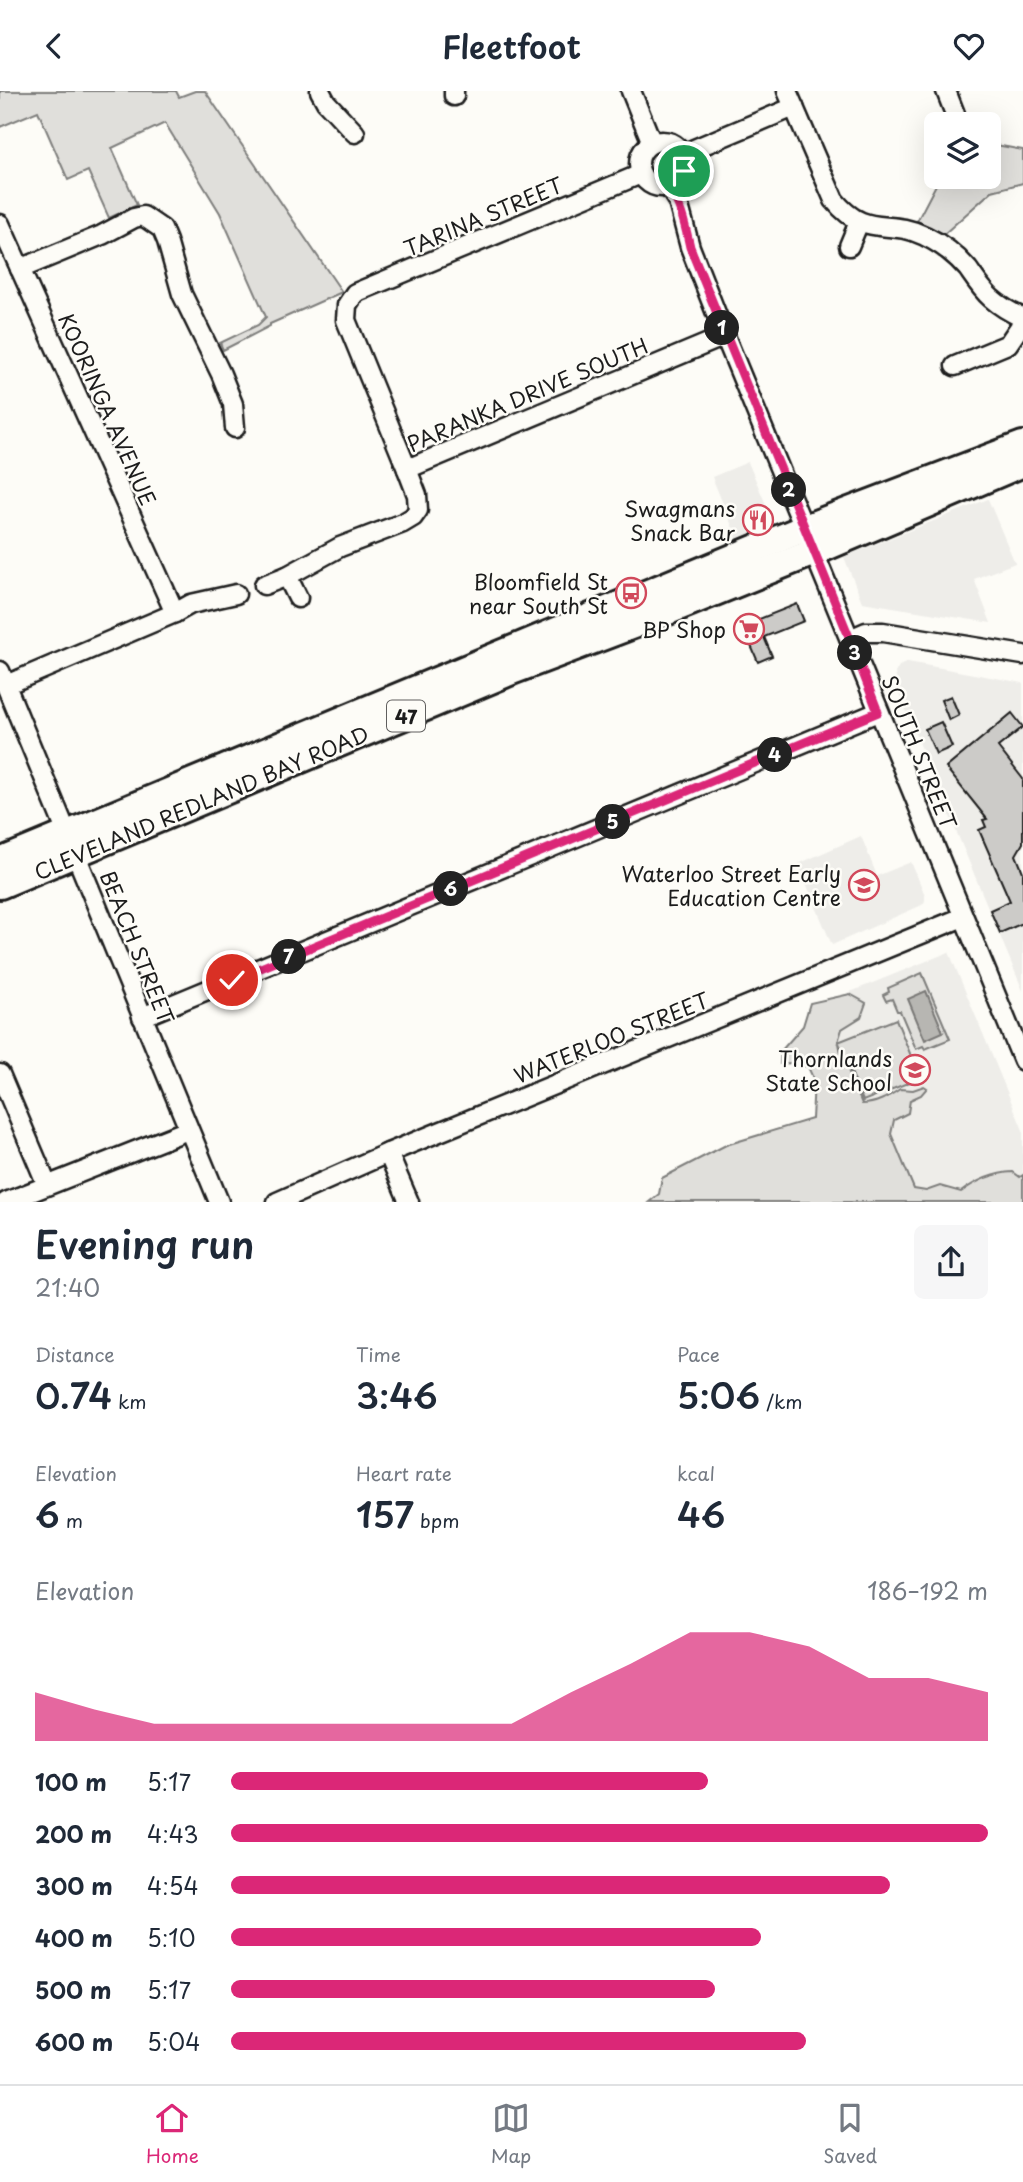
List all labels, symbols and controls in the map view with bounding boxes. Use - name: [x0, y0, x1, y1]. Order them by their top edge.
- text: Fleetfoot: [442, 22, 581, 70]
- icon: back: [35, 27, 73, 65]
- icon: heart: [950, 27, 988, 65]
- map controls: [924, 112, 1001, 189]
- button: layers: [924, 112, 1001, 189]
- pin: [654, 141, 714, 201]
- icon: arrive: [665, 152, 703, 190]
- street label: TARINA STREET: [399, 168, 568, 264]
- street label: KOORINGA AVENUE: [51, 308, 165, 510]
- pin: 1: [704, 310, 740, 345]
- text: 1: [717, 313, 726, 341]
- street label: PARANKA DRIVE SOUTH: [401, 329, 653, 459]
- pin: 2: [772, 473, 806, 507]
- text: 2: [782, 475, 795, 503]
- place label: Swagmans Snack Bar: [624, 492, 736, 548]
- restaurant icon: Swagmans Snack Bar: [741, 503, 775, 537]
- place label: Bloomfield St near South St: [469, 565, 608, 621]
- bus stop icon: Bloomfield St near South St: [614, 576, 648, 610]
- supermarket icon: BP Shop: [732, 612, 766, 646]
- place label: BP Shop: [642, 613, 726, 645]
- pin: 3: [838, 635, 872, 671]
- text: 3: [848, 638, 861, 666]
- street label: SOUTH STREET: [875, 670, 966, 834]
- road number: 47: [387, 701, 425, 731]
- street label: CLEVELAND REDLAND BAY ROAD: [29, 717, 373, 887]
- pin: 4: [758, 737, 792, 773]
- text: 4: [768, 740, 781, 768]
- pin: 5: [596, 805, 630, 839]
- text: 5: [606, 807, 619, 835]
- place label: Waterloo Street Early Education Centre: [622, 857, 841, 913]
- street label: BEACH STREET: [93, 866, 184, 1029]
- school or university icon: Waterloo Street Early Education Centre: [847, 868, 881, 902]
- pin: 6: [434, 871, 468, 907]
- text: 6: [444, 874, 457, 902]
- pin: 7: [272, 939, 306, 975]
- text: 7: [283, 942, 294, 970]
- pin: [202, 950, 262, 1010]
- icon: check: [213, 961, 251, 999]
- street label: WATERLOO STREET: [509, 983, 714, 1091]
- place label: Thornlands State School: [765, 1042, 892, 1098]
- school or university icon: Thornlands State School: [898, 1053, 932, 1087]
- text: Evening run: [35, 1215, 254, 1272]
- button: share: [914, 1225, 988, 1299]
- text: 21:40: [35, 1270, 100, 1305]
- text: Distance: [35, 1340, 115, 1368]
- text: Time: [356, 1340, 401, 1368]
- text: Pace: [677, 1340, 720, 1368]
- text: 0.74: [35, 1368, 112, 1421]
- text: 3:46: [356, 1368, 438, 1421]
- text: 5:06: [677, 1368, 760, 1421]
- text: km: [112, 1387, 147, 1415]
- text: /km: [760, 1387, 803, 1415]
- text: Elevation: [35, 1459, 117, 1487]
- text: Heart rate: [356, 1459, 452, 1487]
- text: kcal: [677, 1459, 715, 1487]
- text: 6: [35, 1487, 60, 1540]
- text: 157: [356, 1487, 414, 1540]
- text: 46: [677, 1487, 725, 1540]
- text: m: [60, 1506, 83, 1534]
- text: bpm: [414, 1506, 459, 1534]
- text: Elevation: [35, 1573, 134, 1608]
- text: 186–192 m: [867, 1573, 988, 1608]
- text: 100 m: [35, 1764, 107, 1799]
- text: 5:17: [147, 1764, 191, 1799]
- text: 200 m: [35, 1816, 112, 1851]
- text: 4:43: [147, 1816, 199, 1851]
- text: 300 m: [35, 1868, 113, 1903]
- text: 4:54: [147, 1868, 199, 1903]
- text: 400 m: [35, 1920, 113, 1955]
- text: 5:10: [147, 1920, 195, 1955]
- text: 500 m: [35, 1972, 112, 2007]
- text: 5:17: [147, 1972, 191, 2007]
- text: 600 m: [35, 2024, 113, 2059]
- text: 5:04: [147, 2024, 200, 2059]
- tab: Home: [146, 2099, 199, 2169]
- tab: Map: [491, 2099, 531, 2169]
- tab: Saved: [823, 2099, 877, 2169]

